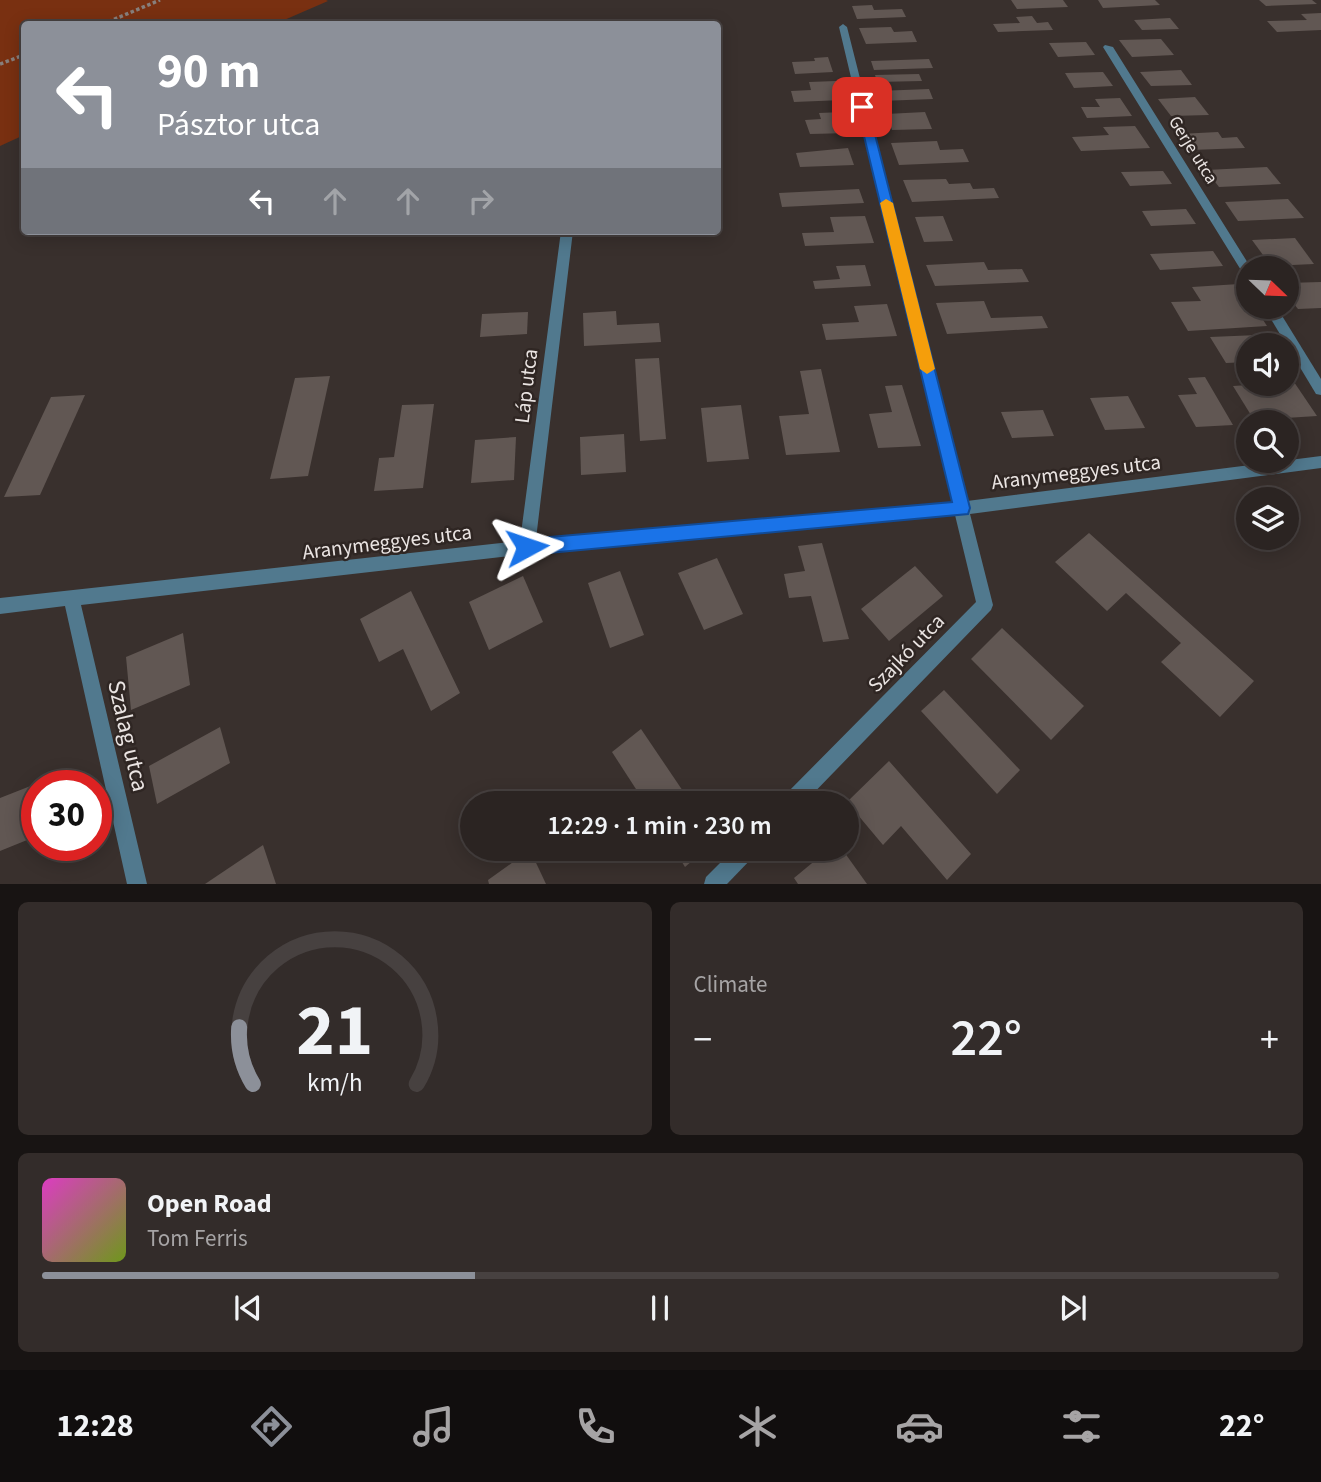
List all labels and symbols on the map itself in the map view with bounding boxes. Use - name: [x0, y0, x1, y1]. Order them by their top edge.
- pin: [832, 77, 892, 137]
- street label: Gerje utca: [1162, 111, 1224, 189]
- north arrow: [1236, 256, 1298, 318]
- street label: Láp utca: [507, 347, 545, 425]
- street label: Aranymeggyes utca: [990, 447, 1162, 497]
- position arrow: [490, 510, 564, 584]
- street label: Aranymeggyes utca: [301, 517, 473, 567]
- street label: Szajkó utca: [861, 607, 951, 699]
- street label: Szalag utca: [98, 677, 158, 795]
- speed limit sign: 30: [21, 770, 112, 861]

